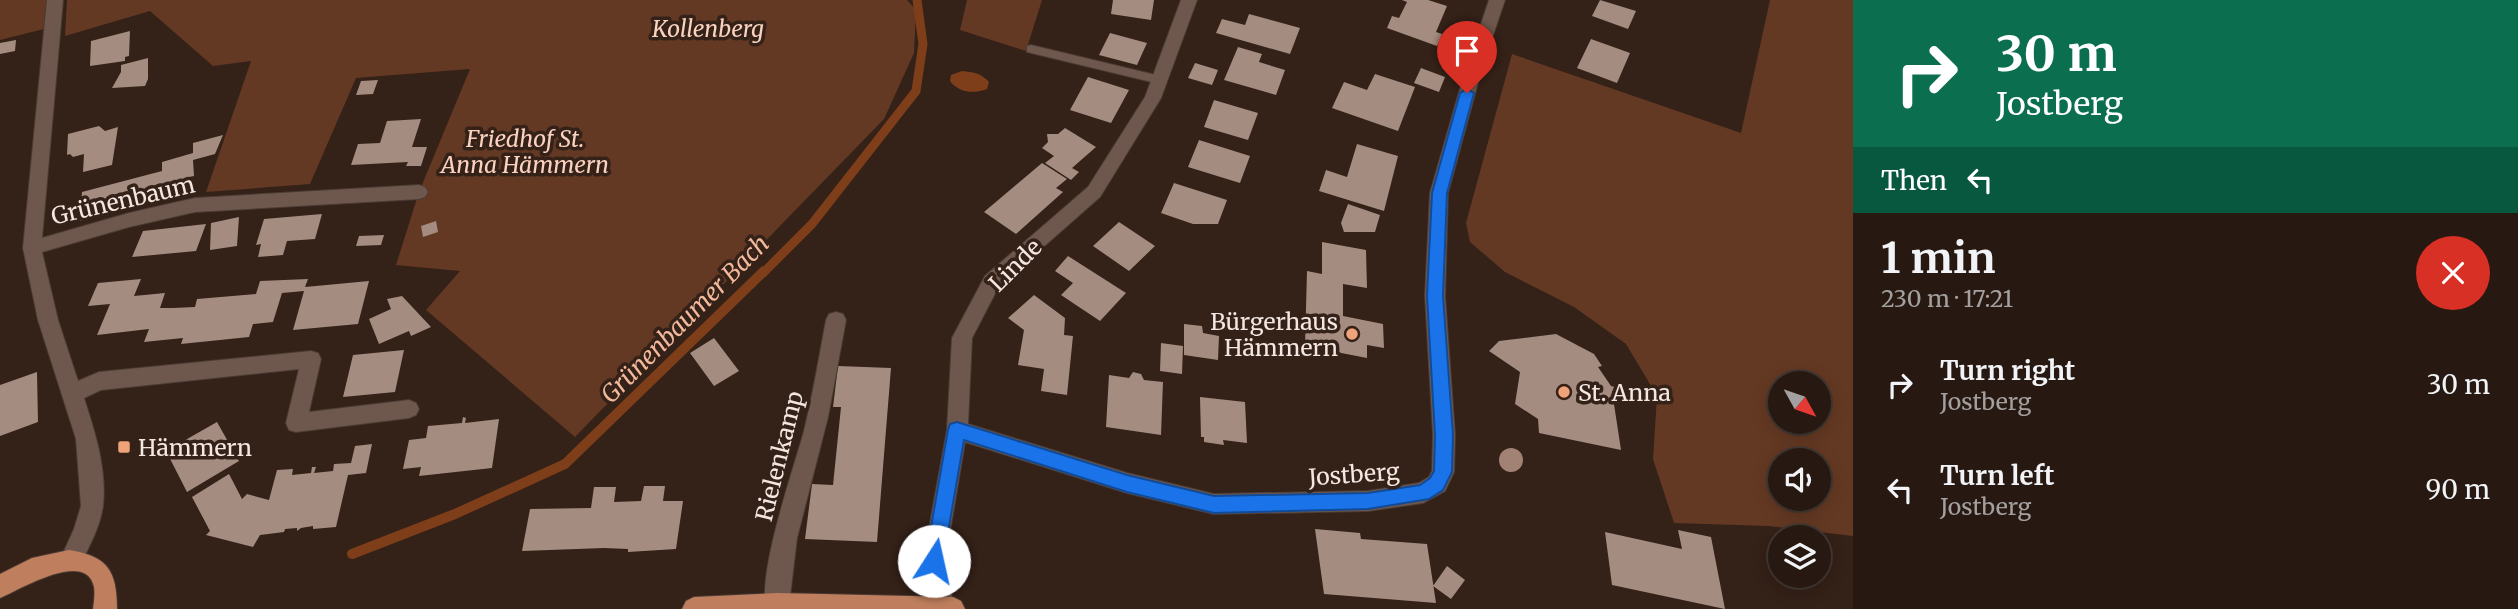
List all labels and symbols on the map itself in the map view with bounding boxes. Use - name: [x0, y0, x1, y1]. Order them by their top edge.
- park label: Kollenberg: [651, 14, 764, 43]
- pin: [1437, 21, 1497, 93]
- park label: Friedhof St. Anna Hämmern: [439, 124, 609, 179]
- street label: Grünenbaum: [48, 169, 198, 231]
- water label: Grünenbaumer Bach: [594, 228, 776, 410]
- street label: Linde: [983, 233, 1047, 297]
- place label: Bürgerhaus Hämmern: [1210, 307, 1338, 362]
- marker: Bürgerhaus Hämmern: [1344, 326, 1360, 342]
- north arrow: [1768, 371, 1830, 434]
- place label: St. Anna: [1578, 378, 1671, 407]
- marker: St. Anna: [1556, 384, 1572, 400]
- street label: Rielenkamp: [749, 388, 809, 524]
- place label: Hämmern: [138, 433, 252, 462]
- marker: Hämmern: [116, 439, 132, 455]
- street label: Jostberg: [1306, 456, 1401, 492]
- position arrow: [897, 524, 971, 598]

